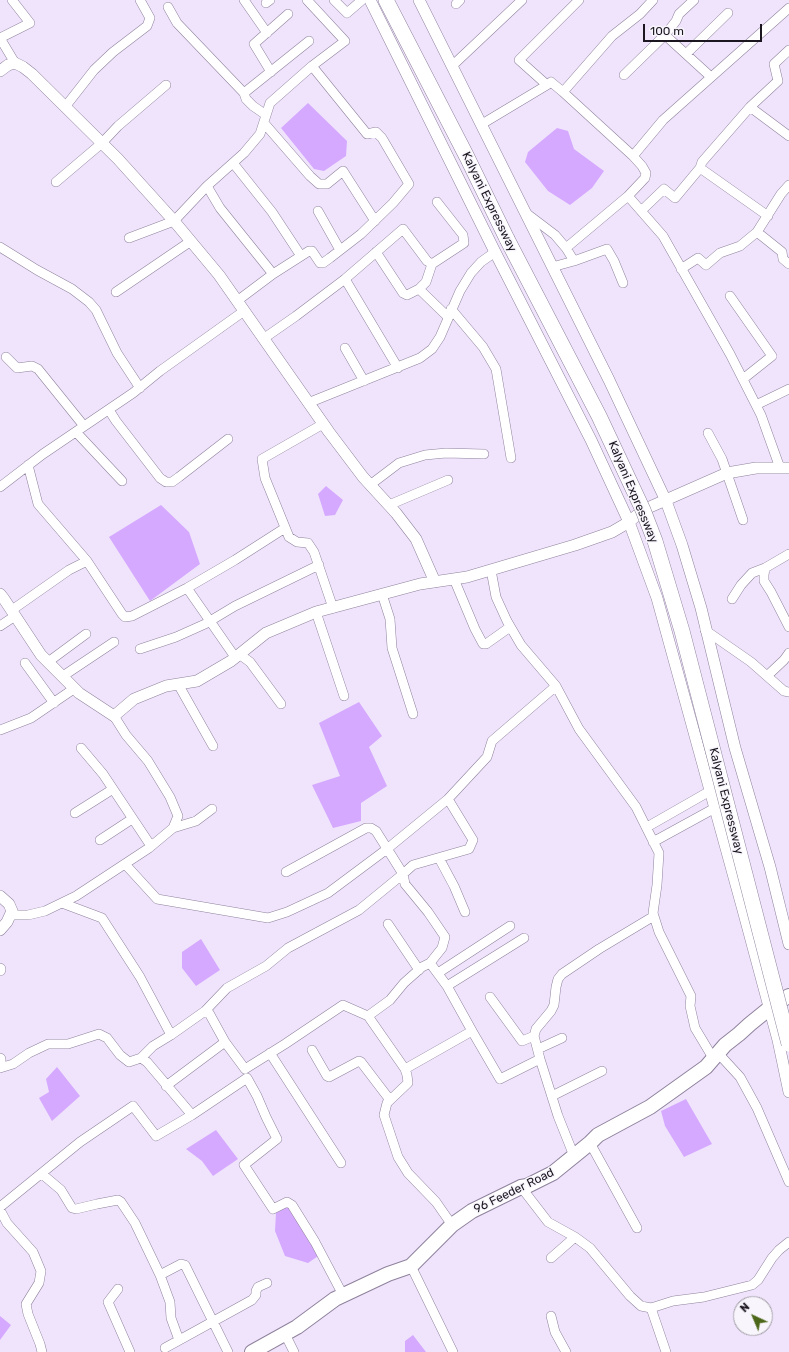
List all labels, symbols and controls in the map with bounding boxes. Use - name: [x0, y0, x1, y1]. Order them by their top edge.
- scale bar: [645, 16, 764, 42]
- text: 100 m: [650, 24, 684, 38]
- street label: Kalyani Expressway: [459, 150, 519, 254]
- street label: Kalyani Expressway: [605, 439, 661, 545]
- street label: Kalyani Expressway: [706, 746, 746, 856]
- street label: 96 Feeder Road: [472, 1165, 556, 1217]
- north arrow: [733, 1296, 773, 1336]
- text: N: [738, 1300, 752, 1315]

